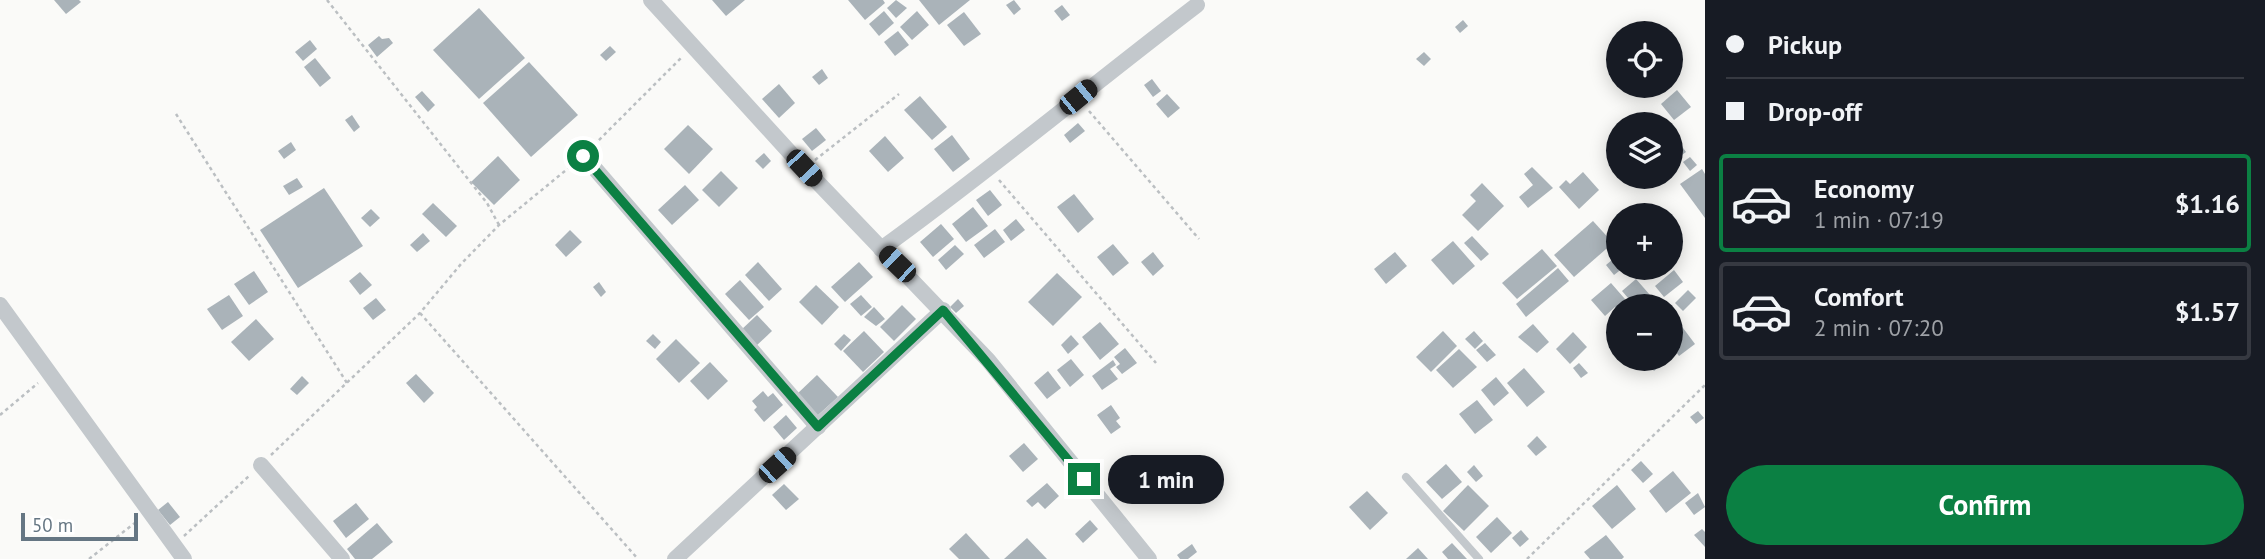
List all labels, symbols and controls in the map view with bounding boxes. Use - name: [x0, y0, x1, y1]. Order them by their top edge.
- map controls: [1606, 21, 1683, 371]
- button: locate: [1606, 21, 1683, 98]
- text: Pickup: [1768, 28, 1842, 61]
- car: [1056, 76, 1101, 118]
- text: Drop-off: [1768, 95, 1862, 128]
- button: layers: [1606, 112, 1683, 189]
- route start: [567, 140, 599, 172]
- car: [782, 145, 827, 191]
- icon: car: [1730, 172, 1793, 235]
- text: Economy: [1814, 172, 1914, 205]
- text: $1.16: [2175, 187, 2240, 220]
- button: +: [1606, 203, 1683, 280]
- text: 1 min · 07:19: [1814, 205, 1944, 234]
- car: [875, 242, 920, 286]
- icon: car: [1730, 280, 1793, 343]
- text: Comfort: [1814, 280, 1904, 313]
- button: −: [1606, 294, 1683, 371]
- text: $1.57: [2175, 295, 2240, 328]
- text: 2 min · 07:20: [1814, 313, 1944, 342]
- car: [755, 443, 800, 487]
- callout: 1 min: [1108, 454, 1224, 504]
- route end: [1068, 463, 1100, 495]
- text: 1 min: [1138, 465, 1194, 494]
- button: Confirm: [1726, 465, 2244, 545]
- scale bar: [21, 510, 138, 542]
- text: 50 m: [32, 513, 73, 537]

